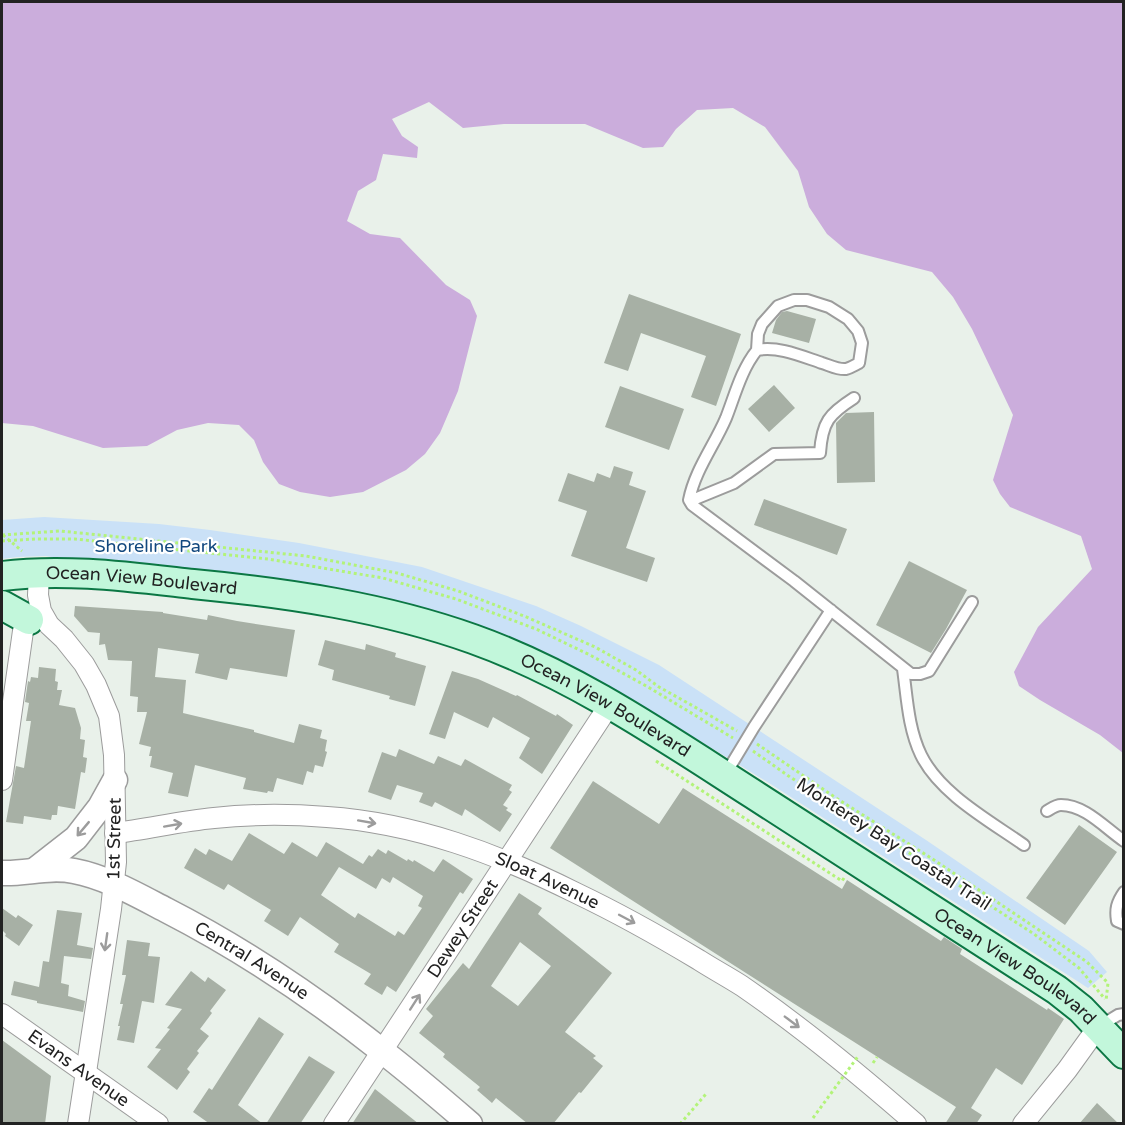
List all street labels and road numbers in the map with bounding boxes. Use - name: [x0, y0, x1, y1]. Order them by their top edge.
- street label: Ocean View Boulevard: [46, 562, 238, 600]
- street label: Ocean View Boulevard: [517, 648, 695, 762]
- street label: Monterey Bay Coastal Trail: [793, 773, 995, 915]
- street label: 1st Street: [102, 797, 126, 881]
- street label: Sloat Avenue: [492, 847, 603, 914]
- street label: Dewey Street: [422, 875, 503, 982]
- street label: Ocean View Boulevard: [930, 903, 1101, 1029]
- street label: Central Avenue: [191, 916, 313, 1004]
- street label: Evans Avenue: [24, 1025, 134, 1112]

